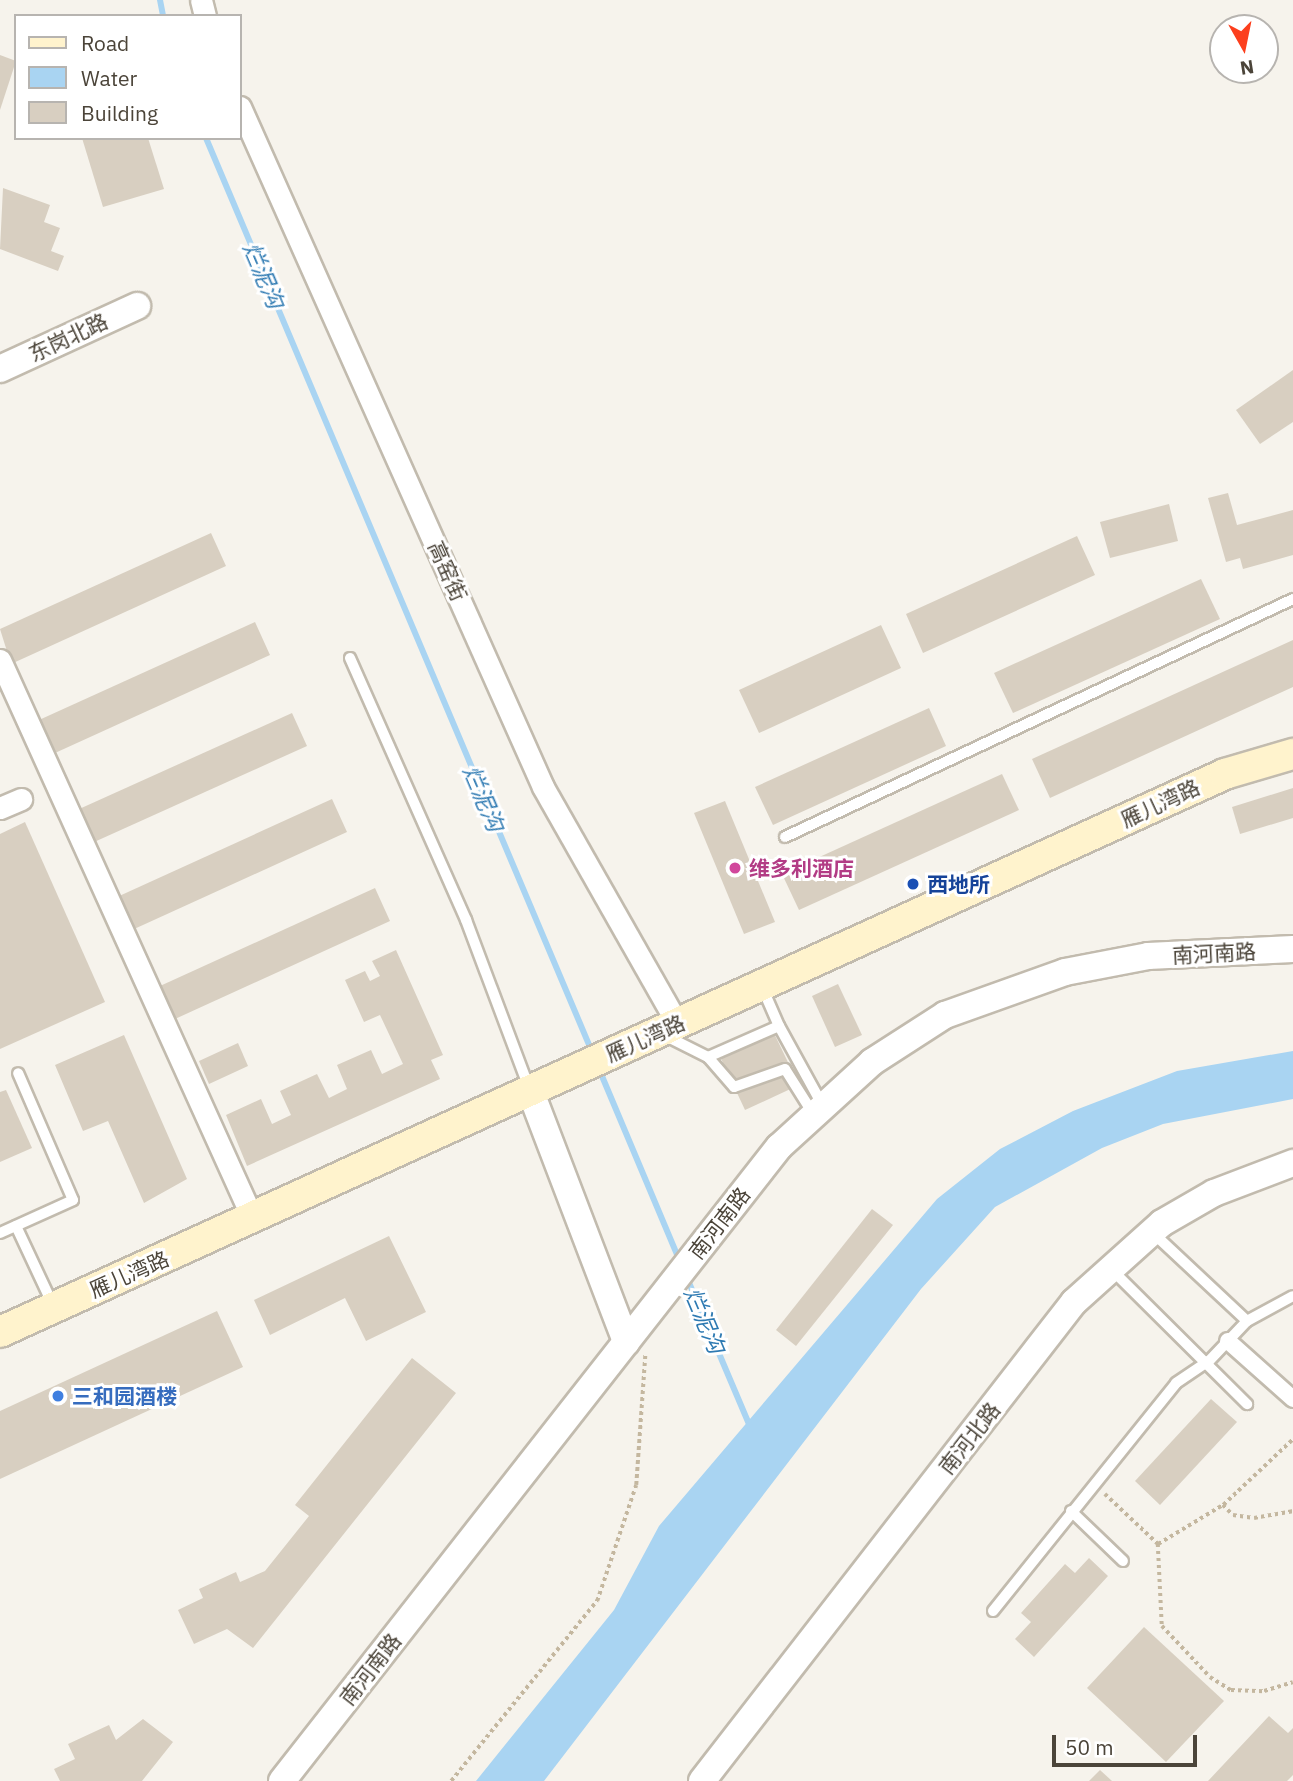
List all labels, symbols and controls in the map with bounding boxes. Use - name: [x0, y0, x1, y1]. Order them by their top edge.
- legend: [14, 14, 242, 140]
- north arrow: [1209, 14, 1279, 84]
- text: Road: [81, 29, 129, 57]
- text: N: [1238, 55, 1256, 81]
- text: Water: [81, 64, 137, 92]
- text: Building: [81, 99, 158, 127]
- water label: 烂泥沟: [238, 238, 290, 312]
- street label: 东岗北路: [25, 308, 111, 366]
- street label: 高窑街: [424, 537, 472, 605]
- water label: 烂泥沟: [458, 761, 510, 835]
- street label: 雁儿湾路: [1117, 774, 1203, 832]
- place label: 维多利酒店: [749, 855, 854, 881]
- marker: 维多利酒店: [727, 860, 743, 876]
- place label: 西地所: [927, 871, 990, 897]
- marker: 西地所: [905, 876, 921, 892]
- street label: 南河南路: [1171, 938, 1257, 968]
- street label: 雁儿湾路: [602, 1009, 688, 1067]
- street label: 南河南路: [683, 1182, 755, 1264]
- street label: 雁儿湾路: [86, 1245, 172, 1303]
- water label: 烂泥沟: [679, 1283, 731, 1357]
- place label: 三和园酒楼: [72, 1383, 177, 1409]
- marker: 三和园酒楼: [50, 1388, 66, 1404]
- street label: 南河北路: [933, 1397, 1005, 1479]
- street label: 南河南路: [334, 1628, 406, 1710]
- scale bar: [1055, 1722, 1200, 1766]
- text: 50 m: [1065, 1733, 1114, 1761]

